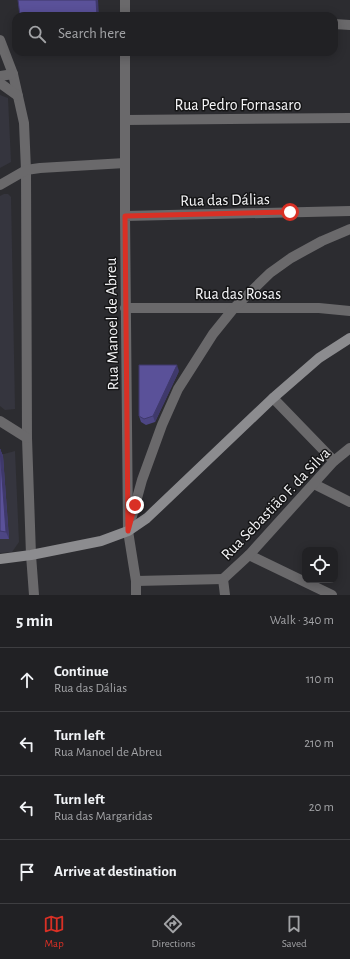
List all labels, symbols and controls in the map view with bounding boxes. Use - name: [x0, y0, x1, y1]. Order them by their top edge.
- search box: [12, 12, 338, 56]
- icon: search: [26, 23, 48, 45]
- text: Search here: [58, 26, 126, 41]
- street label: Rua Pedro Fornasaro: [175, 97, 302, 113]
- street label: Rua das Dálias: [180, 191, 270, 209]
- route start: [281, 203, 299, 221]
- street label: Rua Manoel de Abreu: [103, 257, 121, 391]
- street label: Rua das Rosas: [195, 286, 281, 302]
- street label: Rua Sebastião F. da Silva: [218, 445, 333, 563]
- route end: [126, 496, 144, 514]
- map controls: [302, 547, 338, 583]
- button: locate: [302, 547, 338, 583]
- text: 5 min: [16, 612, 53, 629]
- text: Walk · 340 m: [270, 614, 334, 627]
- text: Continue: [54, 664, 109, 679]
- icon: ahead: [16, 669, 38, 691]
- text: 110 m: [306, 673, 334, 686]
- text: Rua das Dálias: [54, 682, 127, 695]
- text: Turn left: [54, 728, 105, 743]
- icon: left: [16, 733, 38, 755]
- text: 210 m: [304, 737, 334, 750]
- text: Rua Manoel de Abreu: [54, 746, 162, 759]
- text: Turn left: [54, 792, 105, 807]
- icon: left: [16, 797, 38, 819]
- text: 20 m: [309, 801, 334, 814]
- text: Rua das Margaridas: [54, 810, 153, 823]
- icon: arrive: [16, 861, 38, 883]
- text: Arrive at destination: [54, 864, 177, 879]
- tab: Map: [43, 913, 65, 950]
- tab: Directions: [151, 913, 195, 950]
- tab: Saved: [282, 913, 307, 950]

